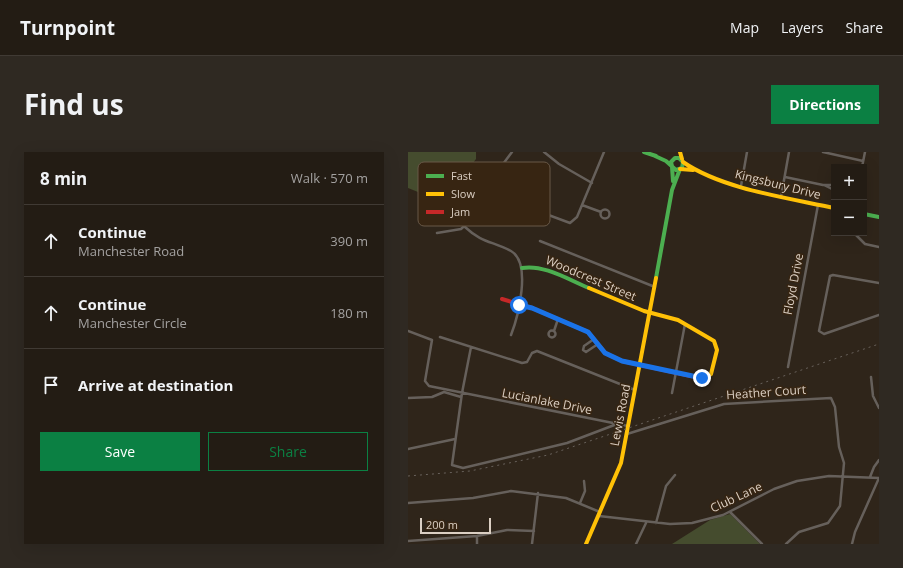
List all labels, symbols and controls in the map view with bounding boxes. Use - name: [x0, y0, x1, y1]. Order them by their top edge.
- text: Turnpoint: [20, 15, 115, 41]
- text: Map: [730, 18, 759, 37]
- text: Layers: [781, 18, 823, 37]
- text: Share: [845, 18, 883, 37]
- text: Find us: [24, 85, 124, 123]
- button: Directions: [771, 85, 879, 124]
- legend: [418, 162, 550, 226]
- map controls: [831, 164, 867, 236]
- button: +: [831, 164, 867, 200]
- street label: Kingsbury Drive: [733, 165, 823, 203]
- text: 8 min: [40, 167, 87, 190]
- text: Fast: [451, 168, 472, 183]
- text: Walk · 570 m: [291, 169, 368, 187]
- text: Slow: [451, 186, 475, 201]
- button: −: [831, 200, 867, 236]
- text: Jam: [450, 204, 470, 219]
- text: Continue: [78, 222, 146, 242]
- icon: ahead: [40, 230, 62, 252]
- text: 390 m: [330, 232, 368, 250]
- text: Manchester Road: [78, 242, 184, 260]
- street label: Woodcrest Street: [543, 251, 639, 305]
- street label: Floyd Drive: [779, 252, 807, 316]
- text: Continue: [78, 294, 146, 314]
- route start: [510, 296, 528, 314]
- icon: ahead: [40, 302, 62, 324]
- text: 180 m: [330, 304, 368, 322]
- text: Manchester Circle: [78, 314, 187, 332]
- route end: [693, 369, 711, 387]
- icon: arrive: [40, 374, 62, 396]
- text: Arrive at destination: [78, 375, 233, 395]
- street label: Heather Court: [726, 381, 806, 403]
- street label: Lewis Road: [606, 383, 634, 447]
- street label: Lucianlake Drive: [500, 384, 594, 418]
- button: Save: [40, 432, 200, 471]
- button: Share: [208, 432, 368, 471]
- street label: Club Lane: [707, 477, 765, 516]
- scale bar: [420, 516, 491, 535]
- text: 200 m: [426, 517, 458, 532]

